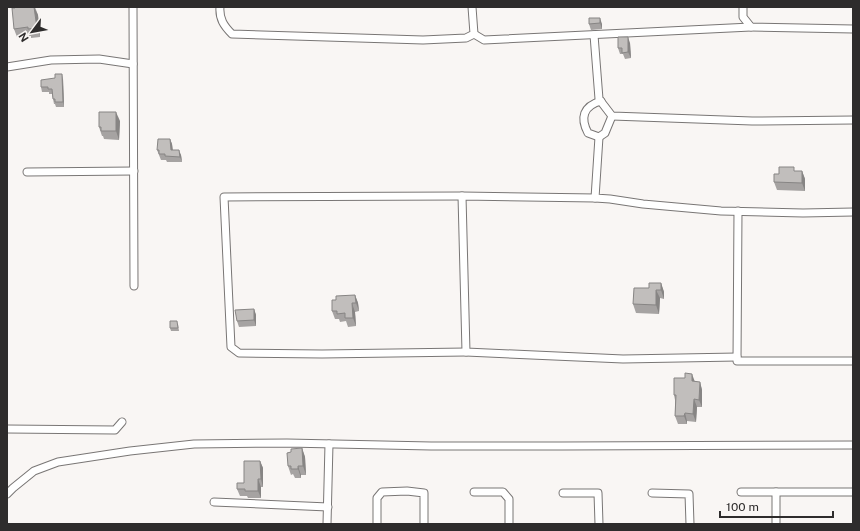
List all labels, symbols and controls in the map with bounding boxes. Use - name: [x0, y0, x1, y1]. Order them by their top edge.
- north arrow: [12, 12, 52, 52]
- text: N: [16, 30, 31, 44]
- scale bar: [720, 493, 833, 519]
- text: 100 m: [726, 500, 759, 514]

